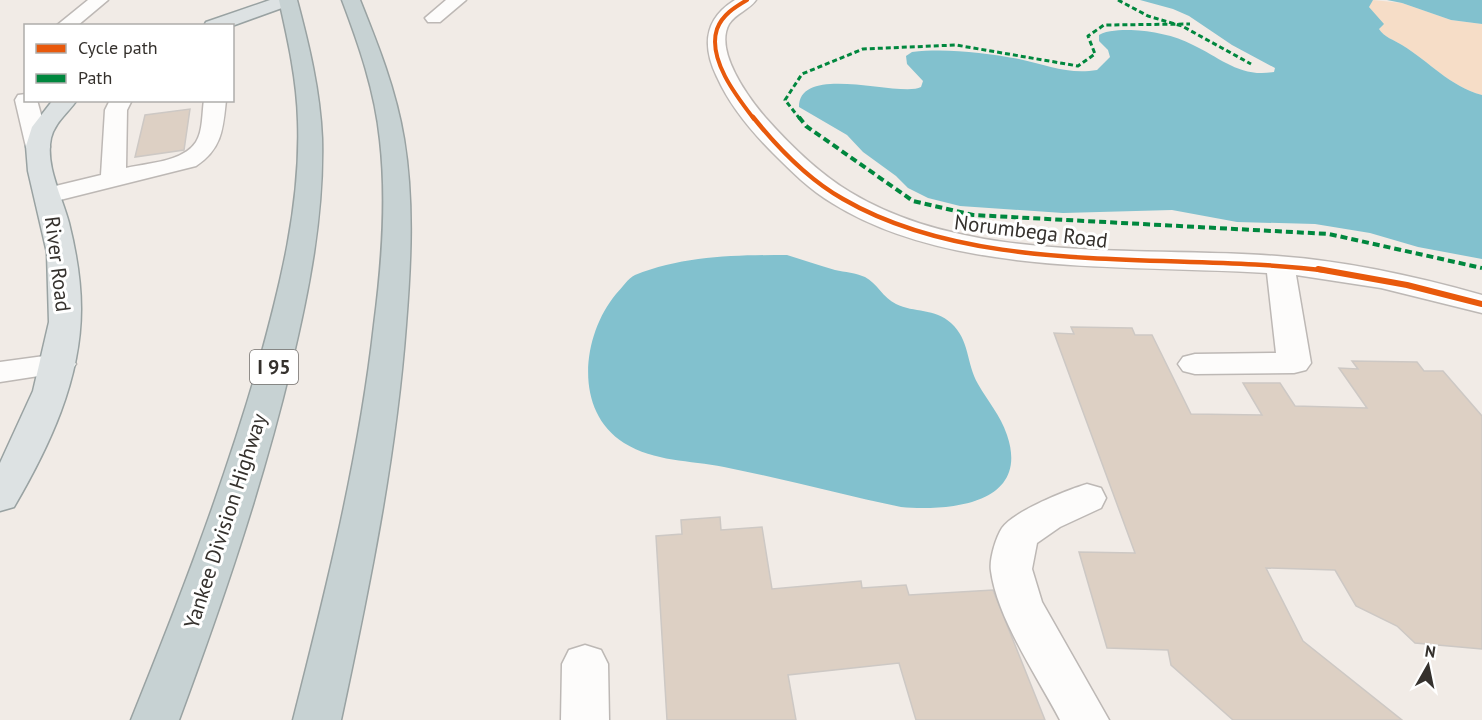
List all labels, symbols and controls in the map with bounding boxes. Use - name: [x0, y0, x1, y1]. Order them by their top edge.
- legend: [24, 24, 234, 102]
- text: Cycle path: [78, 36, 158, 59]
- text: Path: [78, 66, 112, 89]
- street label: Norumbega Road: [953, 208, 1109, 254]
- street label: River Road: [39, 215, 77, 313]
- road number: I 95: [250, 350, 298, 384]
- street label: Yankee Division Highway: [177, 410, 273, 632]
- north arrow: [1398, 636, 1458, 696]
- text: N: [1424, 640, 1437, 662]

